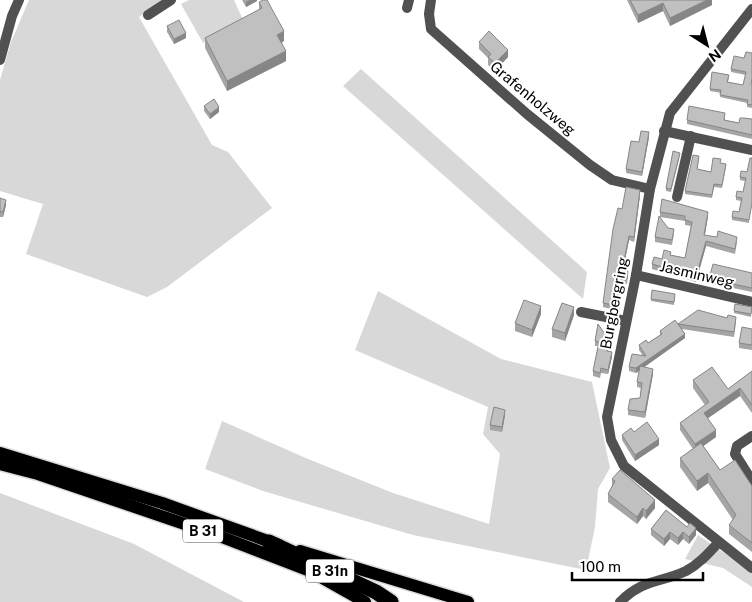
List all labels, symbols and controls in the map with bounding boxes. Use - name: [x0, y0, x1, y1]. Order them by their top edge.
- north arrow: [682, 20, 732, 70]
- text: N: [706, 46, 724, 65]
- street label: Grafenholzweg: [487, 57, 579, 139]
- street label: Burgbergring: [597, 255, 631, 351]
- street label: Jasminweg: [658, 257, 736, 291]
- road number: B 31: [183, 520, 223, 542]
- scale bar: [572, 550, 703, 582]
- text: 100 m: [580, 558, 621, 575]
- road number: B 31n: [306, 560, 354, 582]

